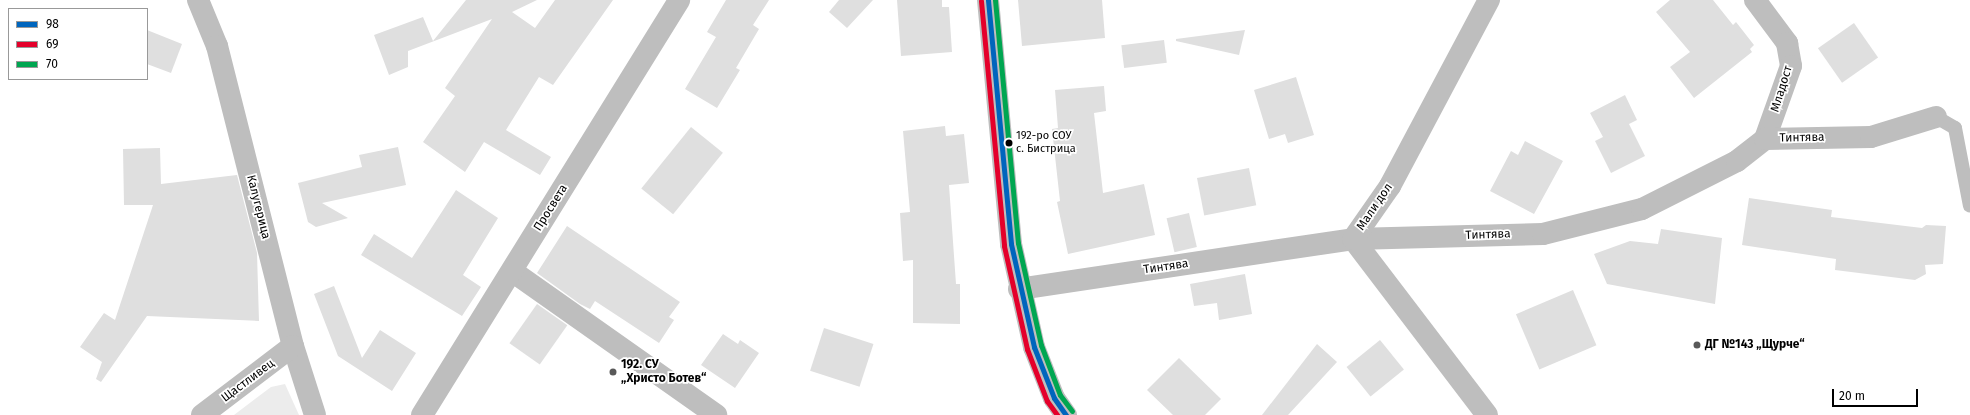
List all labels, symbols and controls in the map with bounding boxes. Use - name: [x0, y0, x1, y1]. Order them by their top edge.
- legend: [8, 8, 148, 80]
- text: 98: [46, 17, 59, 31]
- text: 69: [46, 37, 59, 51]
- text: 70: [46, 57, 58, 71]
- street label: Младост: [1768, 64, 1796, 114]
- place label: 192-ро СОУ с. Бистрица: [1016, 130, 1076, 156]
- street label: Тинтява: [1779, 130, 1825, 146]
- marker: 192-ро СОУ с. Бистрица: [1004, 138, 1014, 148]
- street label: Калугерица: [243, 173, 273, 241]
- street label: Мали дол: [1354, 181, 1396, 233]
- street label: Просвета: [531, 182, 571, 234]
- street label: Тинтява: [1465, 227, 1511, 243]
- street label: Тинтява: [1143, 257, 1189, 277]
- place label: ДГ №143 „Щурче“: [1705, 338, 1805, 352]
- marker: ДГ №143 „Щурче“: [1692, 340, 1702, 350]
- street label: Щастливец: [219, 356, 277, 406]
- place label: 192. СУ „Христо Ботев“: [621, 358, 706, 386]
- marker: 192. СУ „Христо Ботев“: [608, 367, 618, 377]
- scale bar: [1834, 381, 1920, 407]
- text: 20 m: [1839, 389, 1865, 403]

